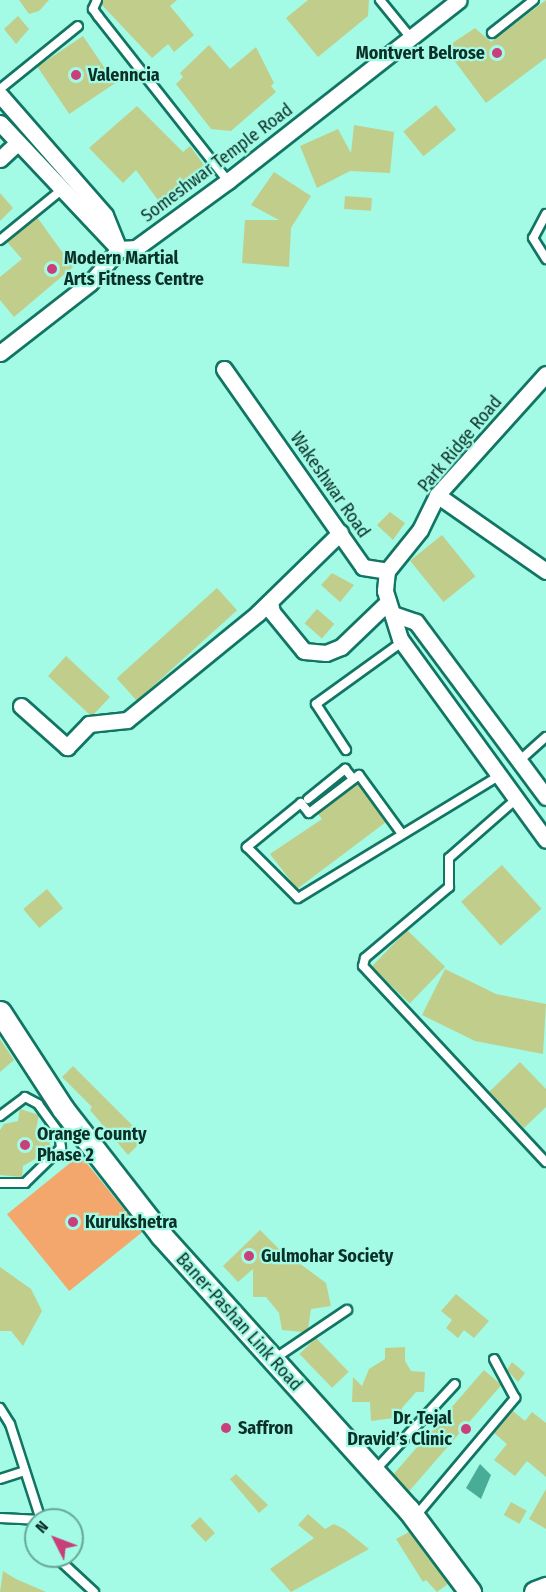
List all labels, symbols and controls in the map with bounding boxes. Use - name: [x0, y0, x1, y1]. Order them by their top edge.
- place label: Montvert Belrose: [356, 42, 485, 64]
- marker: Montvert Belrose: [490, 46, 504, 60]
- place label: Valenncia: [88, 64, 160, 86]
- marker: Valenncia: [69, 68, 83, 82]
- street label: Someshwar Temple Road: [137, 99, 297, 227]
- place label: Modern Martial Arts Fitness Centre: [64, 248, 204, 290]
- marker: Modern Martial Arts Fitness Centre: [45, 262, 59, 276]
- street label: Park Ridge Road: [414, 392, 506, 496]
- street label: Wakeshwar Road: [286, 428, 374, 542]
- place label: Orange County Phase 2: [37, 1124, 147, 1166]
- marker: Orange County Phase 2: [18, 1138, 32, 1152]
- place label: Kurukshetra: [85, 1211, 177, 1233]
- marker: Kurukshetra: [66, 1215, 80, 1229]
- place label: Gulmohar Society: [261, 1245, 393, 1267]
- street label: Baner-Pashan Link Road: [171, 1249, 307, 1395]
- marker: Gulmohar Society: [242, 1249, 256, 1263]
- place label: Dr. Tejal Dravid’s Clinic: [347, 1408, 452, 1450]
- place label: Saffron: [238, 1417, 293, 1439]
- marker: Dr. Tejal Dravid’s Clinic: [457, 1420, 475, 1438]
- marker: Saffron: [219, 1421, 233, 1435]
- north arrow: [24, 1508, 84, 1568]
- text: N: [31, 1517, 52, 1537]

